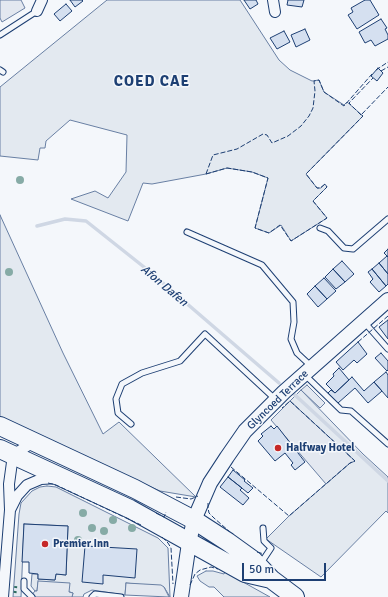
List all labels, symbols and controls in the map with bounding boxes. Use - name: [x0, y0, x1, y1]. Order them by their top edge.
- district label: COED CAE: [114, 73, 190, 91]
- water label: Afon Dafen: [138, 262, 190, 310]
- street label: Glyncoed Terrace: [245, 367, 311, 433]
- place label: Halfway Hotel: [286, 441, 355, 455]
- marker: Halfway Hotel: [273, 443, 283, 453]
- place label: Premier Inn: [53, 537, 109, 551]
- marker: Premier Inn: [40, 539, 50, 549]
- scale bar: [244, 555, 328, 581]
- text: 50 m: [249, 562, 274, 577]

